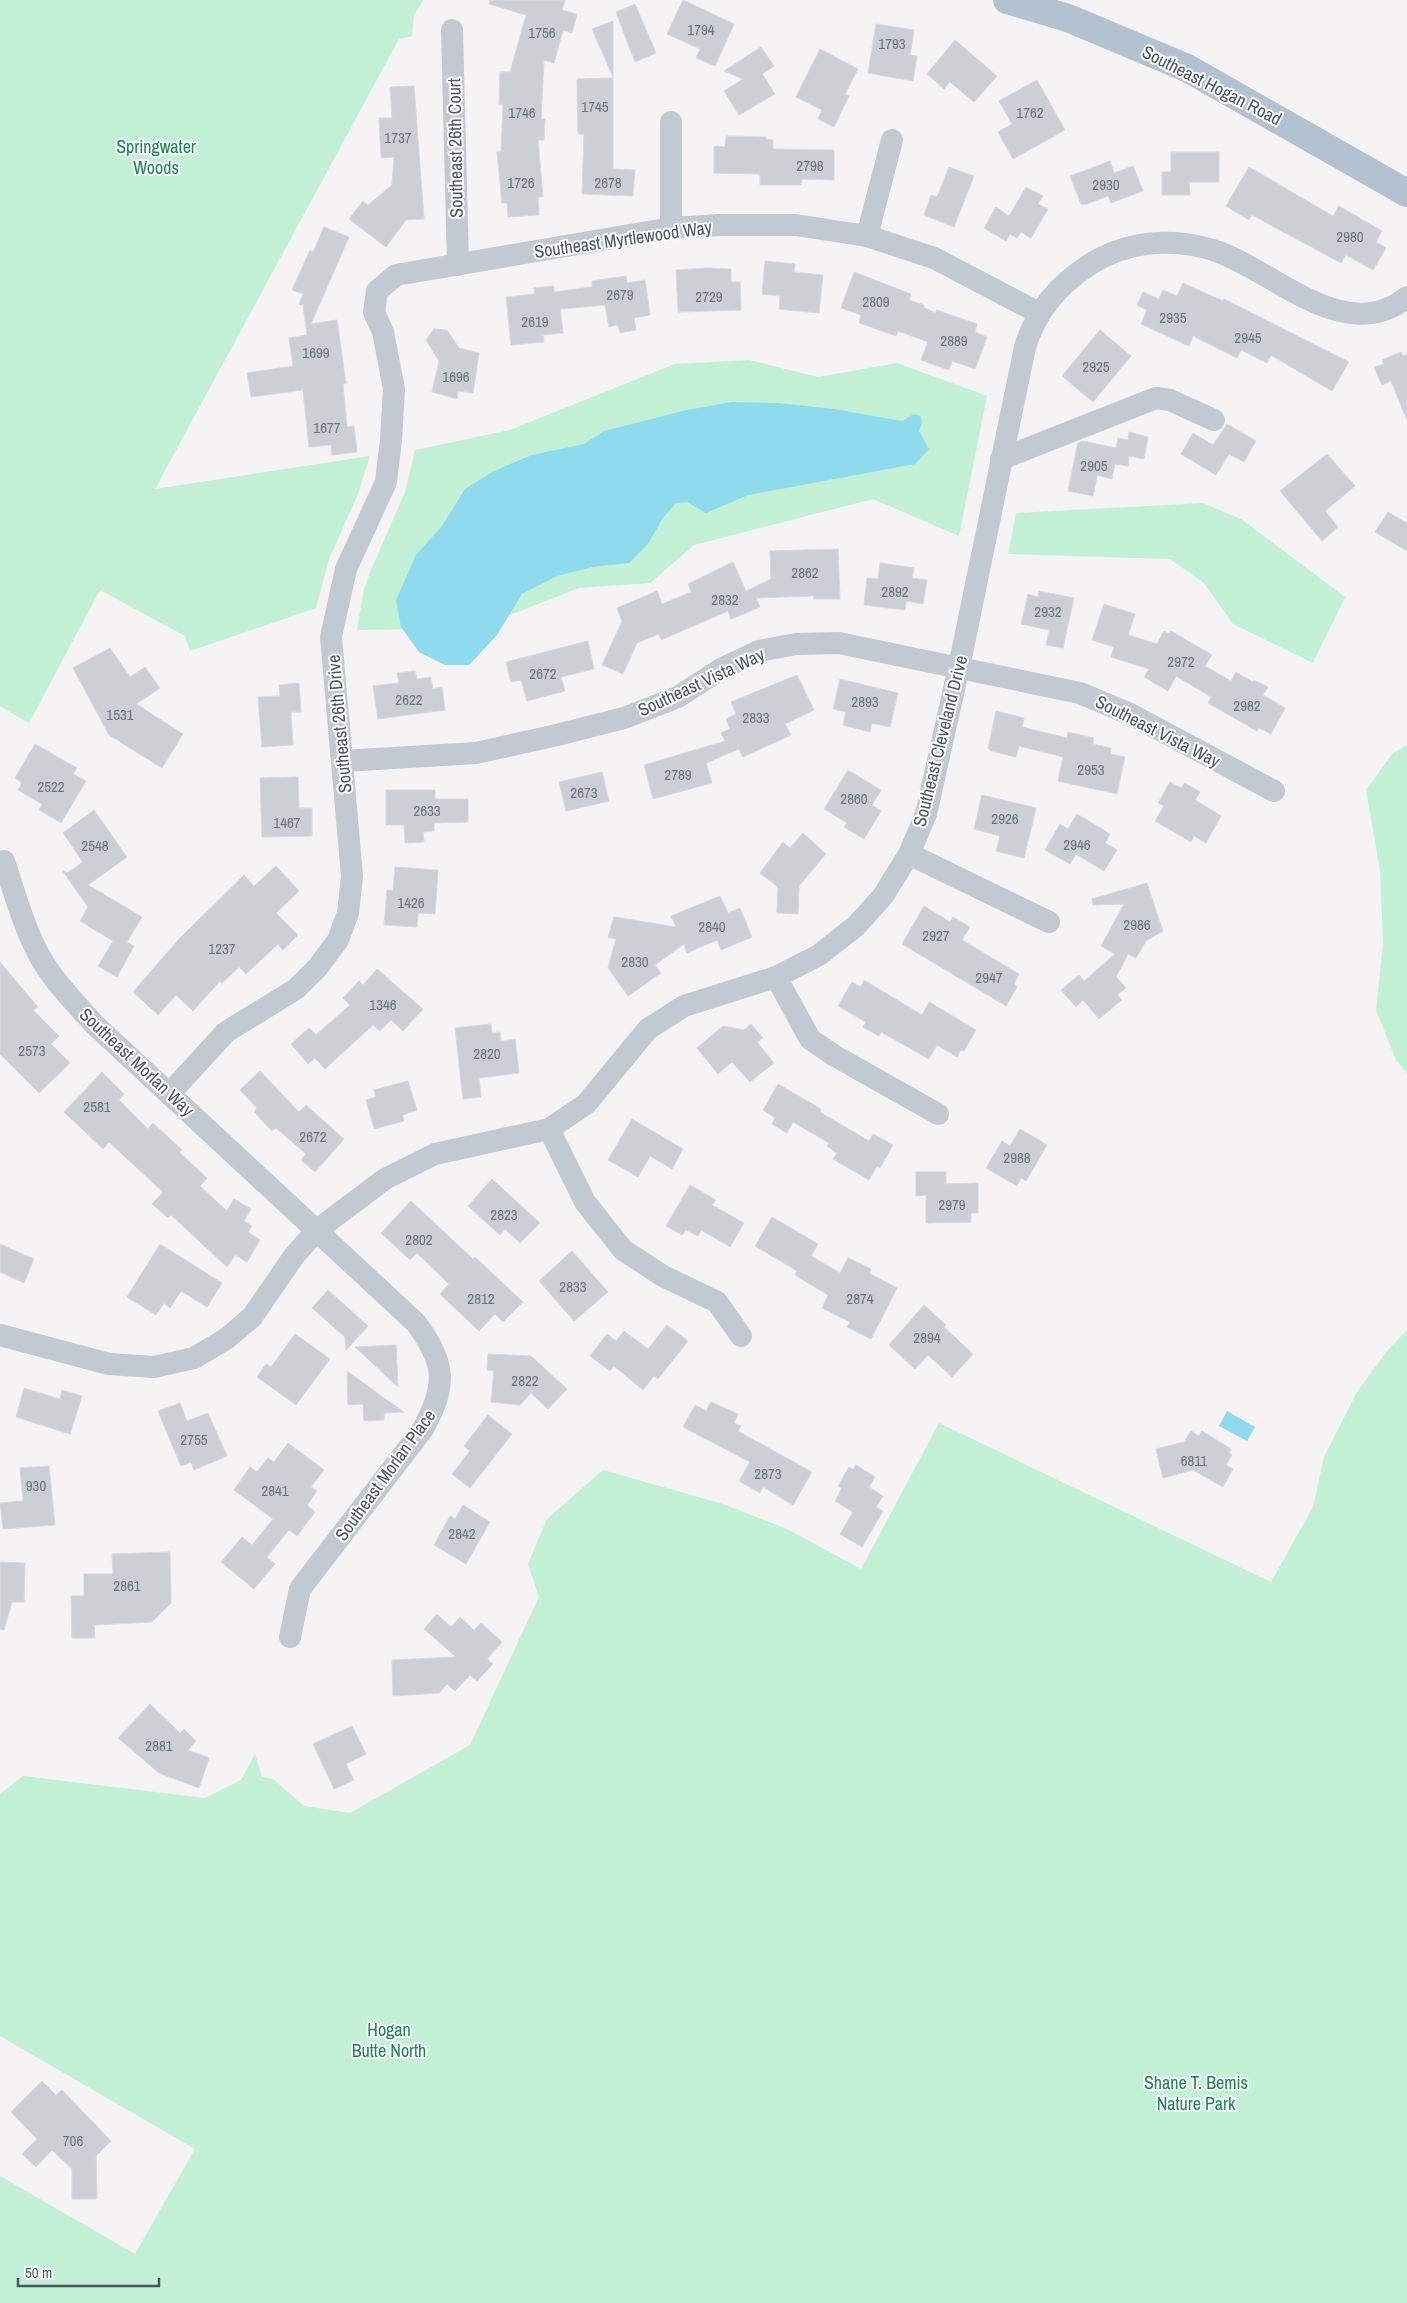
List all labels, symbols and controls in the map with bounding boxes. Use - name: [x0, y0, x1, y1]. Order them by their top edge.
- house number: 1794: [687, 19, 715, 40]
- house number: 1756: [528, 22, 556, 43]
- house number: 1793: [878, 33, 906, 54]
- street label: Southeast Hogan Road: [1138, 39, 1286, 131]
- street label: Southeast 26th Court: [441, 78, 469, 218]
- house number: 1745: [581, 96, 609, 117]
- house number: 1746: [508, 102, 536, 123]
- house number: 1762: [1016, 102, 1044, 123]
- house number: 1737: [384, 127, 412, 148]
- park label: Springwater Woods: [116, 134, 196, 180]
- house number: 2798: [796, 155, 824, 176]
- house number: 1726: [507, 172, 535, 193]
- house number: 2678: [594, 172, 622, 193]
- house number: 2930: [1092, 174, 1120, 195]
- street label: Southeast Myrtlewood Way: [533, 214, 714, 264]
- house number: 2980: [1336, 226, 1364, 247]
- house number: 2679: [606, 284, 634, 305]
- house number: 2729: [695, 286, 723, 307]
- house number: 2809: [862, 291, 890, 312]
- house number: 2935: [1159, 307, 1187, 328]
- house number: 2619: [521, 311, 549, 332]
- house number: 2945: [1234, 327, 1262, 348]
- house number: 2889: [940, 330, 968, 351]
- house number: 1699: [302, 342, 330, 363]
- house number: 2925: [1082, 356, 1110, 377]
- house number: 1696: [442, 366, 470, 387]
- house number: 1677: [313, 417, 341, 438]
- house number: 2905: [1080, 455, 1108, 476]
- house number: 2862: [791, 562, 819, 583]
- house number: 2892: [881, 581, 909, 602]
- house number: 2832: [711, 589, 739, 610]
- house number: 2932: [1034, 601, 1062, 622]
- street label: Southeast Vista Way: [634, 641, 769, 722]
- house number: 2972: [1167, 651, 1195, 672]
- street label: Southeast Cleveland Drive: [907, 653, 973, 829]
- street label: Southeast 26th Drive: [321, 654, 357, 794]
- house number: 2672: [529, 663, 557, 684]
- house number: 2622: [395, 689, 423, 710]
- street label: Southeast Vista Way: [1091, 689, 1225, 774]
- house number: 2893: [851, 691, 879, 712]
- house number: 2982: [1233, 695, 1261, 716]
- house number: 1531: [106, 704, 134, 725]
- house number: 2833: [742, 707, 770, 728]
- house number: 2953: [1077, 759, 1105, 780]
- house number: 2789: [664, 764, 692, 785]
- house number: 2522: [37, 776, 65, 797]
- house number: 2673: [570, 782, 598, 803]
- house number: 2860: [840, 788, 868, 809]
- house number: 2633: [413, 800, 441, 821]
- house number: 2926: [991, 808, 1019, 829]
- house number: 1467: [273, 812, 301, 833]
- house number: 2946: [1063, 834, 1091, 855]
- house number: 2548: [81, 835, 109, 856]
- house number: 1426: [397, 892, 425, 913]
- house number: 2986: [1123, 914, 1151, 935]
- house number: 2840: [698, 916, 726, 937]
- house number: 2927: [922, 925, 950, 946]
- house number: 1237: [208, 938, 236, 959]
- house number: 2830: [621, 951, 649, 972]
- house number: 2947: [975, 967, 1003, 988]
- house number: 1346: [369, 994, 397, 1015]
- street label: Southeast Morlan Way: [74, 1002, 200, 1122]
- house number: 2573: [18, 1040, 46, 1061]
- house number: 2820: [473, 1043, 501, 1064]
- house number: 2581: [83, 1096, 111, 1117]
- house number: 2672: [299, 1126, 327, 1147]
- house number: 2988: [1003, 1147, 1031, 1168]
- house number: 2979: [938, 1194, 966, 1215]
- house number: 2823: [490, 1204, 518, 1225]
- house number: 2802: [405, 1229, 433, 1250]
- house number: 2833: [559, 1276, 587, 1297]
- house number: 2812: [467, 1288, 495, 1309]
- house number: 2874: [846, 1288, 874, 1309]
- house number: 2894: [913, 1327, 941, 1348]
- house number: 2822: [511, 1370, 539, 1391]
- street label: Southeast Morlan Place: [329, 1404, 441, 1546]
- house number: 2755: [180, 1429, 208, 1450]
- house number: 6811: [1181, 1450, 1207, 1471]
- house number: 2873: [754, 1463, 782, 1484]
- house number: 930: [26, 1475, 46, 1496]
- house number: 2841: [261, 1480, 289, 1501]
- house number: 2842: [448, 1523, 476, 1544]
- house number: 2861: [113, 1575, 141, 1596]
- house number: 2881: [145, 1735, 173, 1756]
- park label: Hogan Butte North: [352, 2017, 426, 2063]
- park label: Shane T. Bemis Nature Park: [1144, 2070, 1248, 2116]
- house number: 706: [63, 2130, 83, 2151]
- scale bar: [18, 2256, 159, 2288]
- text: 50 m: [25, 2262, 52, 2283]

